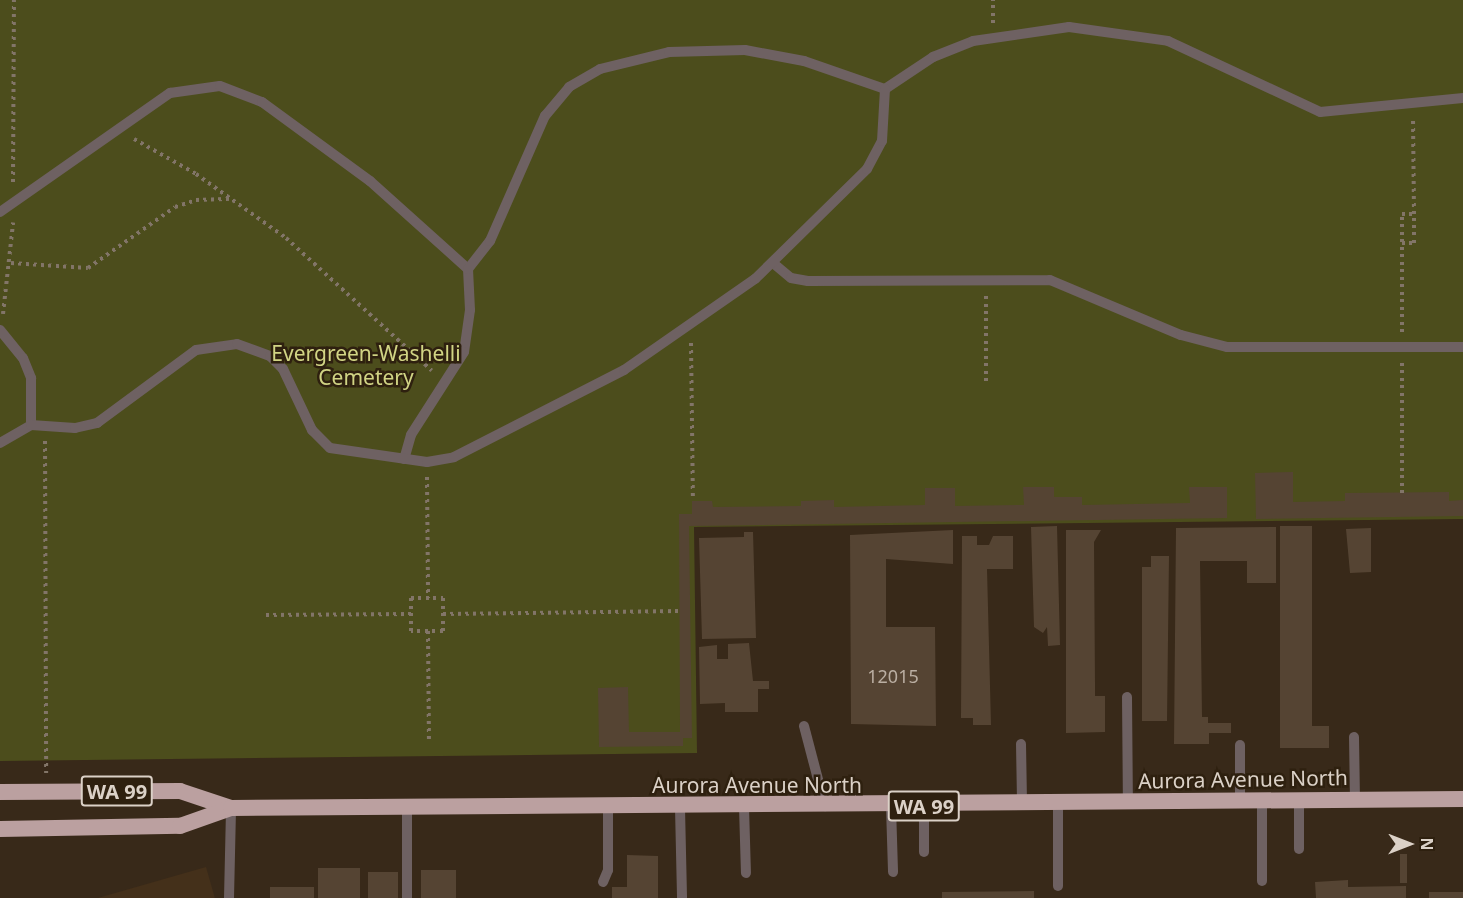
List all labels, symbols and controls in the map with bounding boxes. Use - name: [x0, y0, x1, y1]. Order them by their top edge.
- park label: Evergreen-Washelli Cemetery: [271, 340, 461, 390]
- house number: 12015: [867, 665, 919, 687]
- street label: Aurora Avenue North: [1138, 765, 1348, 793]
- street label: Aurora Avenue North: [652, 772, 862, 798]
- road number: WA 99: [80, 774, 154, 808]
- road number: WA 99: [886, 789, 962, 823]
- north arrow: [1379, 814, 1439, 874]
- text: N: [1416, 837, 1438, 851]

